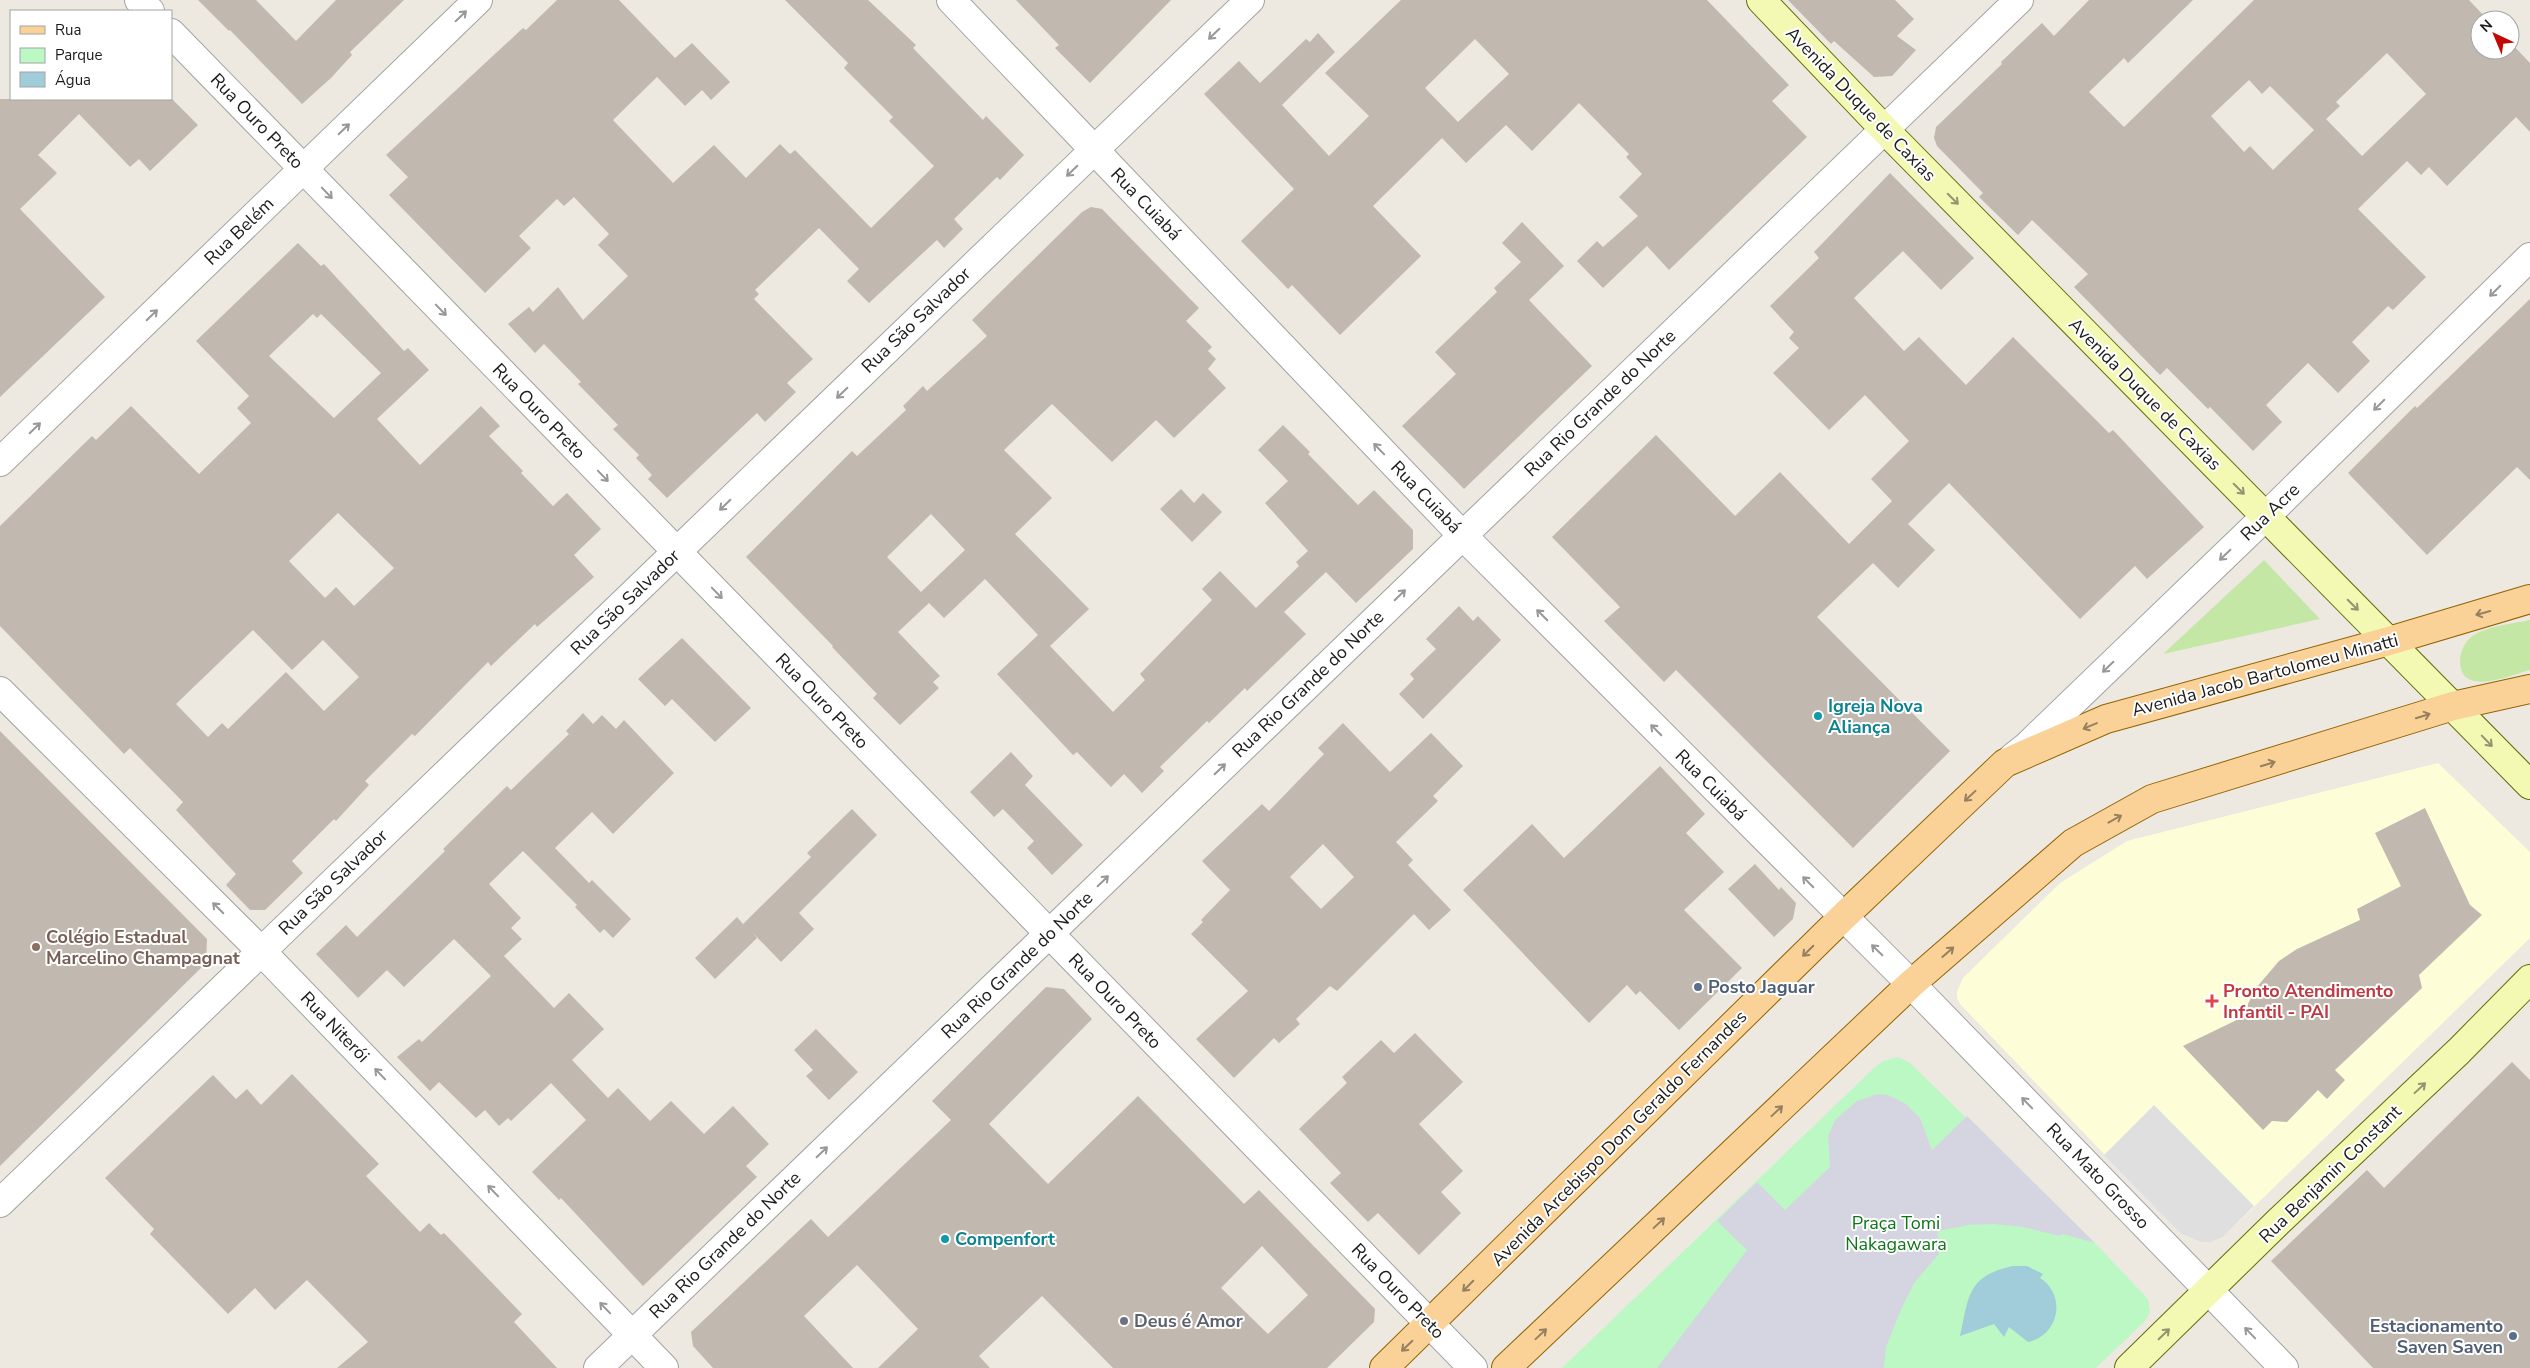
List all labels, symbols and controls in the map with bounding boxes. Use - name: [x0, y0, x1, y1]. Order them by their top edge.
- legend: [10, 10, 172, 100]
- one-way arrow: [455, 10, 467, 22]
- north arrow: [2470, 10, 2520, 60]
- text: N: [2476, 16, 2497, 36]
- text: Rua: [55, 20, 81, 40]
- street label: Avenida Duque de Caxias: [1781, 21, 1941, 187]
- one-way arrow: [1208, 28, 1221, 40]
- text: Parque: [55, 45, 103, 65]
- street label: Rua Ouro Preto: [205, 68, 309, 174]
- text: Água: [55, 70, 91, 90]
- one-way arrow: [338, 123, 350, 135]
- street label: Rua Cuiabá: [1105, 163, 1187, 245]
- one-way arrow: [1066, 164, 1078, 177]
- one-way arrow: [321, 187, 334, 199]
- street label: Rua Belém: [199, 192, 279, 270]
- one-way arrow: [1947, 193, 1959, 205]
- street label: Rua São Salvador: [856, 261, 976, 378]
- one-way arrow: [2489, 285, 2501, 297]
- one-way arrow: [435, 303, 447, 316]
- one-way arrow: [146, 309, 158, 321]
- street label: Avenida Duque de Caxias: [2063, 312, 2227, 476]
- street label: Rua Rio Grande do Norte: [1519, 324, 1681, 482]
- street label: Rua Ouro Preto: [487, 358, 591, 464]
- one-way arrow: [835, 387, 848, 399]
- one-way arrow: [2373, 399, 2386, 411]
- one-way arrow: [29, 422, 41, 434]
- one-way arrow: [1373, 442, 1385, 455]
- street label: Rua Cuiabá: [1385, 456, 1467, 538]
- one-way arrow: [597, 470, 609, 482]
- street label: Rua Acre: [2235, 478, 2305, 546]
- one-way arrow: [2233, 483, 2245, 495]
- one-way arrow: [719, 499, 731, 511]
- street label: Rua São Salvador: [565, 543, 685, 660]
- one-way arrow: [2219, 549, 2232, 561]
- one-way arrow: [710, 586, 722, 598]
- one-way arrow: [1394, 589, 1406, 601]
- one-way arrow: [2347, 599, 2359, 611]
- street label: Rua Rio Grande do Norte: [1227, 605, 1389, 763]
- one-way arrow: [1535, 609, 1548, 621]
- one-way arrow: [2476, 609, 2492, 619]
- street label: Avenida Jacob Bartolomeu Minatti: [2129, 628, 2401, 722]
- street label: Rua Ouro Preto: [770, 648, 874, 754]
- one-way arrow: [2102, 661, 2114, 673]
- place label: Igreja Nova Aliança: [1828, 694, 1923, 739]
- marker: Igreja Nova Aliança: [1812, 710, 1824, 722]
- one-way arrow: [2414, 710, 2430, 720]
- one-way arrow: [2083, 722, 2098, 732]
- one-way arrow: [1650, 724, 1663, 736]
- one-way arrow: [2481, 735, 2493, 748]
- street label: Rua Cuiabá: [1670, 744, 1752, 826]
- one-way arrow: [2259, 758, 2275, 768]
- one-way arrow: [1214, 762, 1226, 775]
- one-way arrow: [1963, 790, 1976, 802]
- one-way arrow: [2108, 814, 2123, 824]
- street label: Rua São Salvador: [273, 823, 393, 940]
- one-way arrow: [1097, 875, 1109, 887]
- one-way arrow: [1802, 876, 1815, 888]
- street label: Rua Rio Grande do Norte: [936, 886, 1098, 1044]
- one-way arrow: [211, 902, 224, 914]
- place label: Colégio Estadual Marcelino Champagnat: [46, 925, 240, 970]
- marker: Colégio Estadual Marcelino Champagnat: [30, 941, 42, 953]
- one-way arrow: [1871, 944, 1883, 956]
- one-way arrow: [1802, 945, 1814, 957]
- one-way arrow: [1942, 946, 1955, 957]
- street label: Rua Ouro Preto: [1063, 948, 1167, 1054]
- place label: Posto Jaguar: [1708, 975, 1815, 999]
- place label: Pronto Atendimento Infantil - PAI: [2223, 979, 2393, 1024]
- marker: Posto Jaguar: [1692, 981, 1704, 993]
- street label: Rua Niterói: [295, 986, 375, 1068]
- marker: Pronto Atendimento Infantil - PAI: [2205, 994, 2219, 1008]
- street label: Avenida Arcebispo Dom Geraldo Fernandes: [1486, 1005, 1752, 1271]
- one-way arrow: [374, 1068, 386, 1081]
- one-way arrow: [2414, 1082, 2426, 1094]
- one-way arrow: [2022, 1098, 2034, 1110]
- street label: Rua Benjamin Constant: [2254, 1099, 2407, 1248]
- one-way arrow: [1771, 1105, 1784, 1117]
- street label: Rua Mato Grosso: [2041, 1118, 2155, 1234]
- one-way arrow: [816, 1146, 828, 1158]
- street label: Rua Rio Grande do Norte: [644, 1166, 806, 1324]
- one-way arrow: [487, 1185, 499, 1198]
- park label: Praça Tomi Nakagawara: [1845, 1211, 1947, 1256]
- one-way arrow: [1653, 1217, 1666, 1229]
- place label: Compenfort: [955, 1227, 1055, 1251]
- marker: Compenfort: [939, 1233, 951, 1245]
- street label: Rua Ouro Preto: [1346, 1238, 1450, 1344]
- one-way arrow: [1462, 1280, 1475, 1292]
- one-way arrow: [600, 1303, 612, 1315]
- place label: Deus é Amor: [1134, 1309, 1243, 1333]
- place label: Estacionamento Saven Saven: [2370, 1314, 2503, 1359]
- marker: Deus é Amor: [1118, 1315, 1130, 1327]
- one-way arrow: [2244, 1327, 2256, 1339]
- one-way arrow: [1535, 1328, 1548, 1340]
- one-way arrow: [2158, 1328, 2171, 1340]
- marker: Estacionamento Saven Saven: [2507, 1330, 2519, 1342]
- one-way arrow: [1401, 1340, 1413, 1352]

